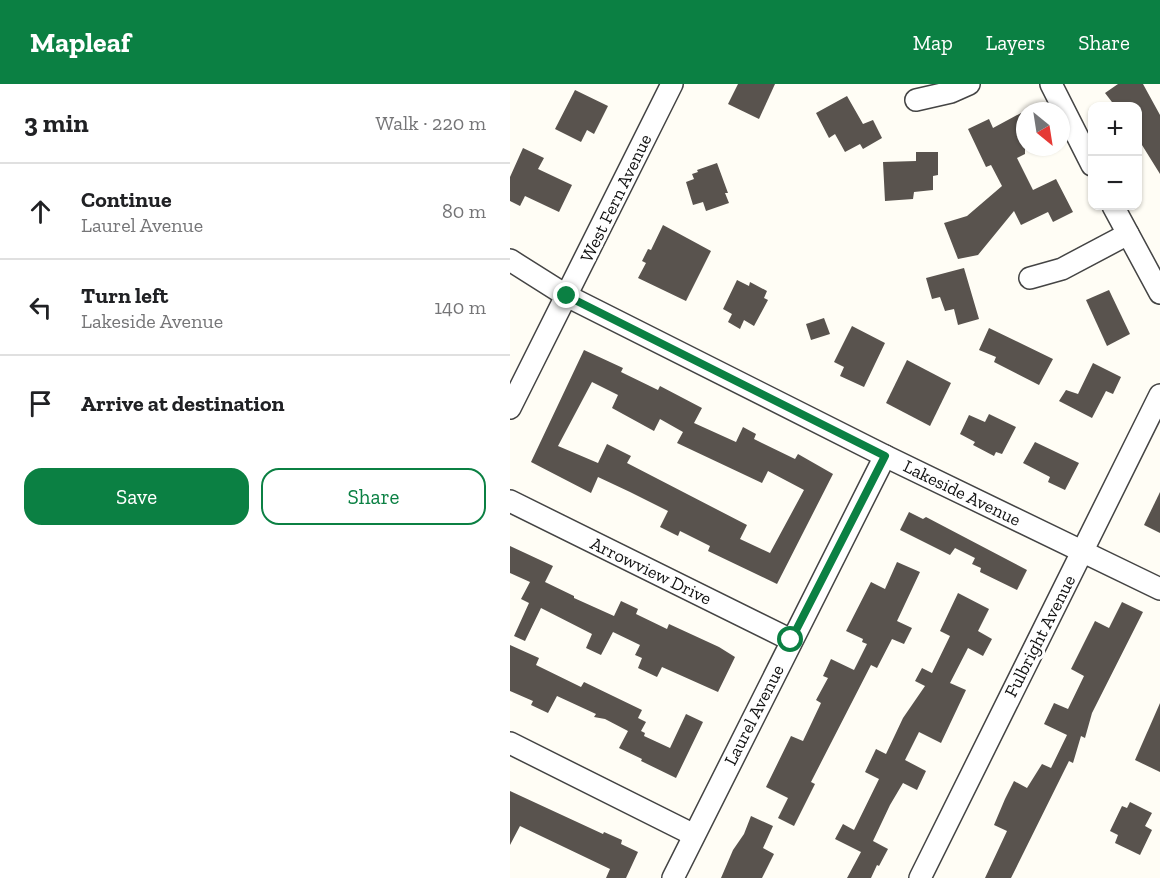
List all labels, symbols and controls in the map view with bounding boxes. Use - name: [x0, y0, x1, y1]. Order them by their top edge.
- text: Mapleaf: [30, 26, 130, 59]
- text: Map: [913, 30, 953, 55]
- text: Layers: [986, 30, 1045, 55]
- text: Share: [1078, 30, 1130, 55]
- north arrow: [1016, 102, 1070, 156]
- map controls: [1088, 102, 1142, 210]
- button: +: [1088, 102, 1142, 156]
- text: 3 min: [24, 107, 89, 139]
- text: Walk · 220 m: [375, 111, 486, 135]
- street label: West Fern Avenue: [575, 130, 657, 266]
- button: −: [1088, 156, 1142, 210]
- text: Continue: [81, 186, 172, 213]
- icon: ahead: [24, 195, 57, 228]
- text: 80 m: [442, 199, 486, 223]
- text: Laurel Avenue: [81, 213, 203, 237]
- text: Turn left: [81, 282, 168, 309]
- route end: [553, 282, 579, 308]
- icon: left: [24, 291, 57, 324]
- text: 140 m: [434, 295, 486, 319]
- text: Lakeside Avenue: [81, 309, 223, 333]
- icon: arrive: [24, 387, 57, 420]
- text: Arrive at destination: [81, 390, 284, 417]
- street label: Lakeside Avenue: [900, 455, 1024, 531]
- button: Save: [24, 468, 249, 525]
- button: Share: [261, 468, 486, 525]
- street label: Arrowview Drive: [587, 532, 715, 610]
- street label: Fulbright Avenue: [1000, 571, 1080, 701]
- route start: [777, 626, 803, 652]
- street label: Laurel Avenue: [719, 661, 789, 769]

